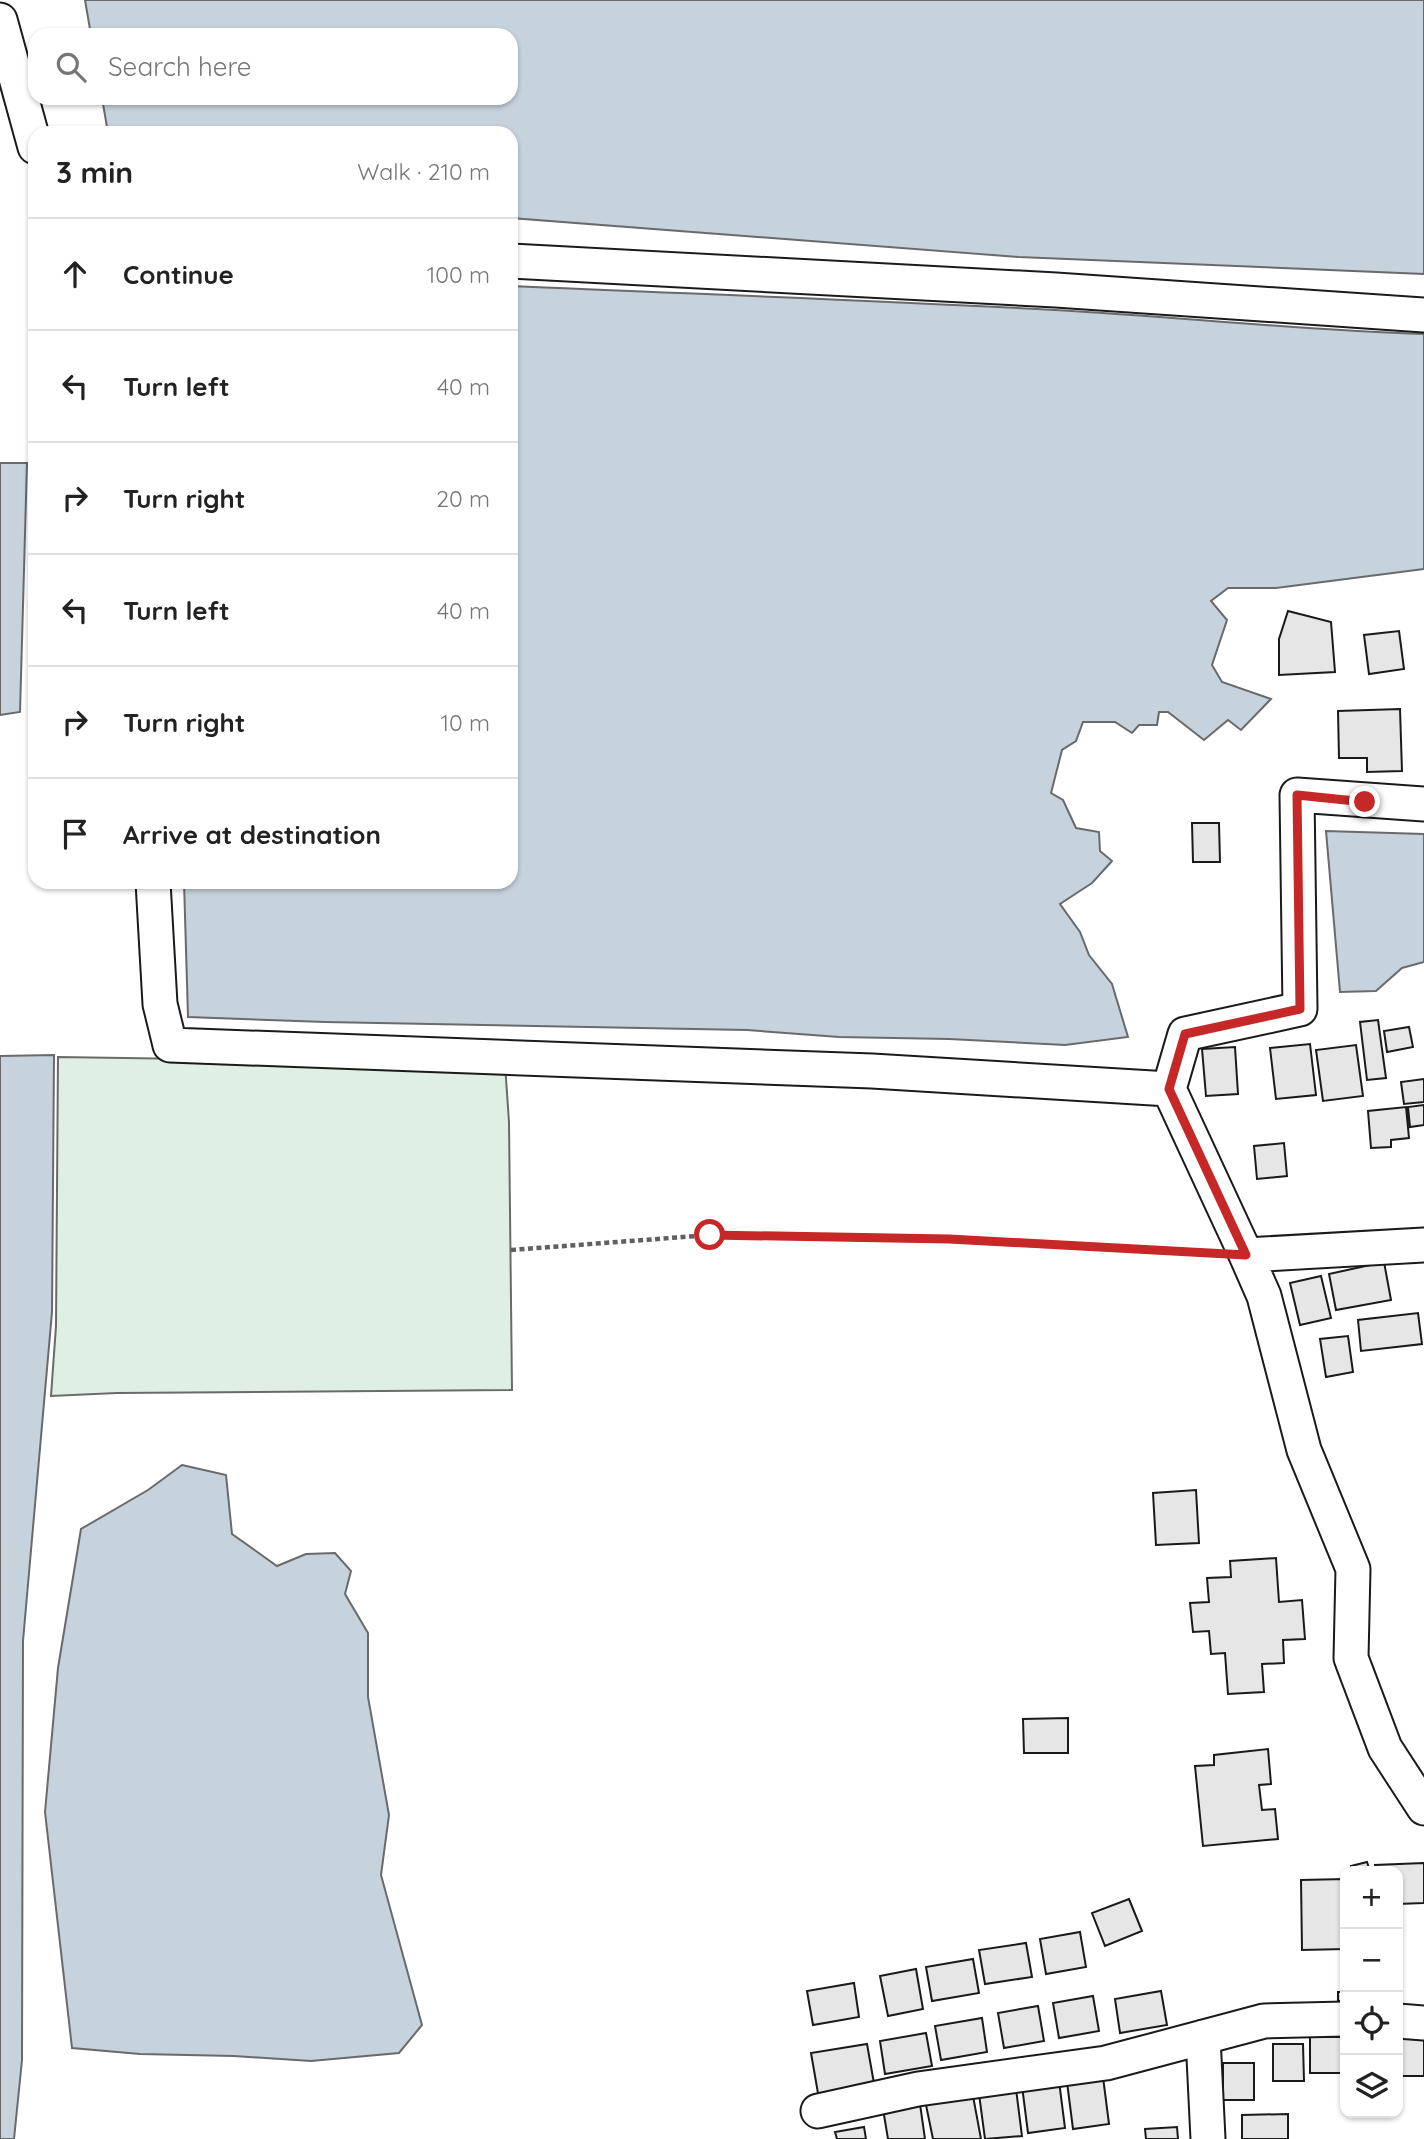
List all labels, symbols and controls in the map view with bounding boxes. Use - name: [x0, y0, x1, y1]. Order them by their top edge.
- search box: [28, 28, 518, 105]
- icon: search: [52, 48, 90, 86]
- text: Search here: [108, 50, 252, 83]
- text: 3 min: [56, 153, 133, 191]
- text: Walk · 210 m: [357, 157, 490, 186]
- icon: ahead: [56, 255, 94, 293]
- text: Continue: [123, 258, 234, 291]
- text: 100 m: [427, 260, 490, 289]
- icon: left: [56, 367, 94, 405]
- text: Turn left: [123, 370, 230, 403]
- text: 40 m: [437, 372, 490, 401]
- icon: right: [56, 479, 94, 517]
- text: Turn right: [123, 482, 245, 515]
- text: 20 m: [436, 484, 490, 513]
- icon: left: [56, 591, 94, 629]
- text: Turn left: [123, 594, 230, 627]
- text: 40 m: [437, 596, 490, 625]
- icon: right: [56, 703, 94, 741]
- text: Turn right: [123, 706, 245, 739]
- text: 10 m: [441, 708, 490, 737]
- route end: [1349, 786, 1380, 817]
- icon: arrive: [56, 815, 94, 853]
- text: Arrive at destination: [123, 818, 381, 851]
- route start: [694, 1219, 725, 1250]
- map controls: [1340, 1866, 1403, 2118]
- button: +: [1340, 1866, 1403, 1929]
- button: −: [1340, 1929, 1403, 1992]
- button: locate: [1340, 1992, 1403, 2055]
- button: layers: [1340, 2055, 1403, 2118]

